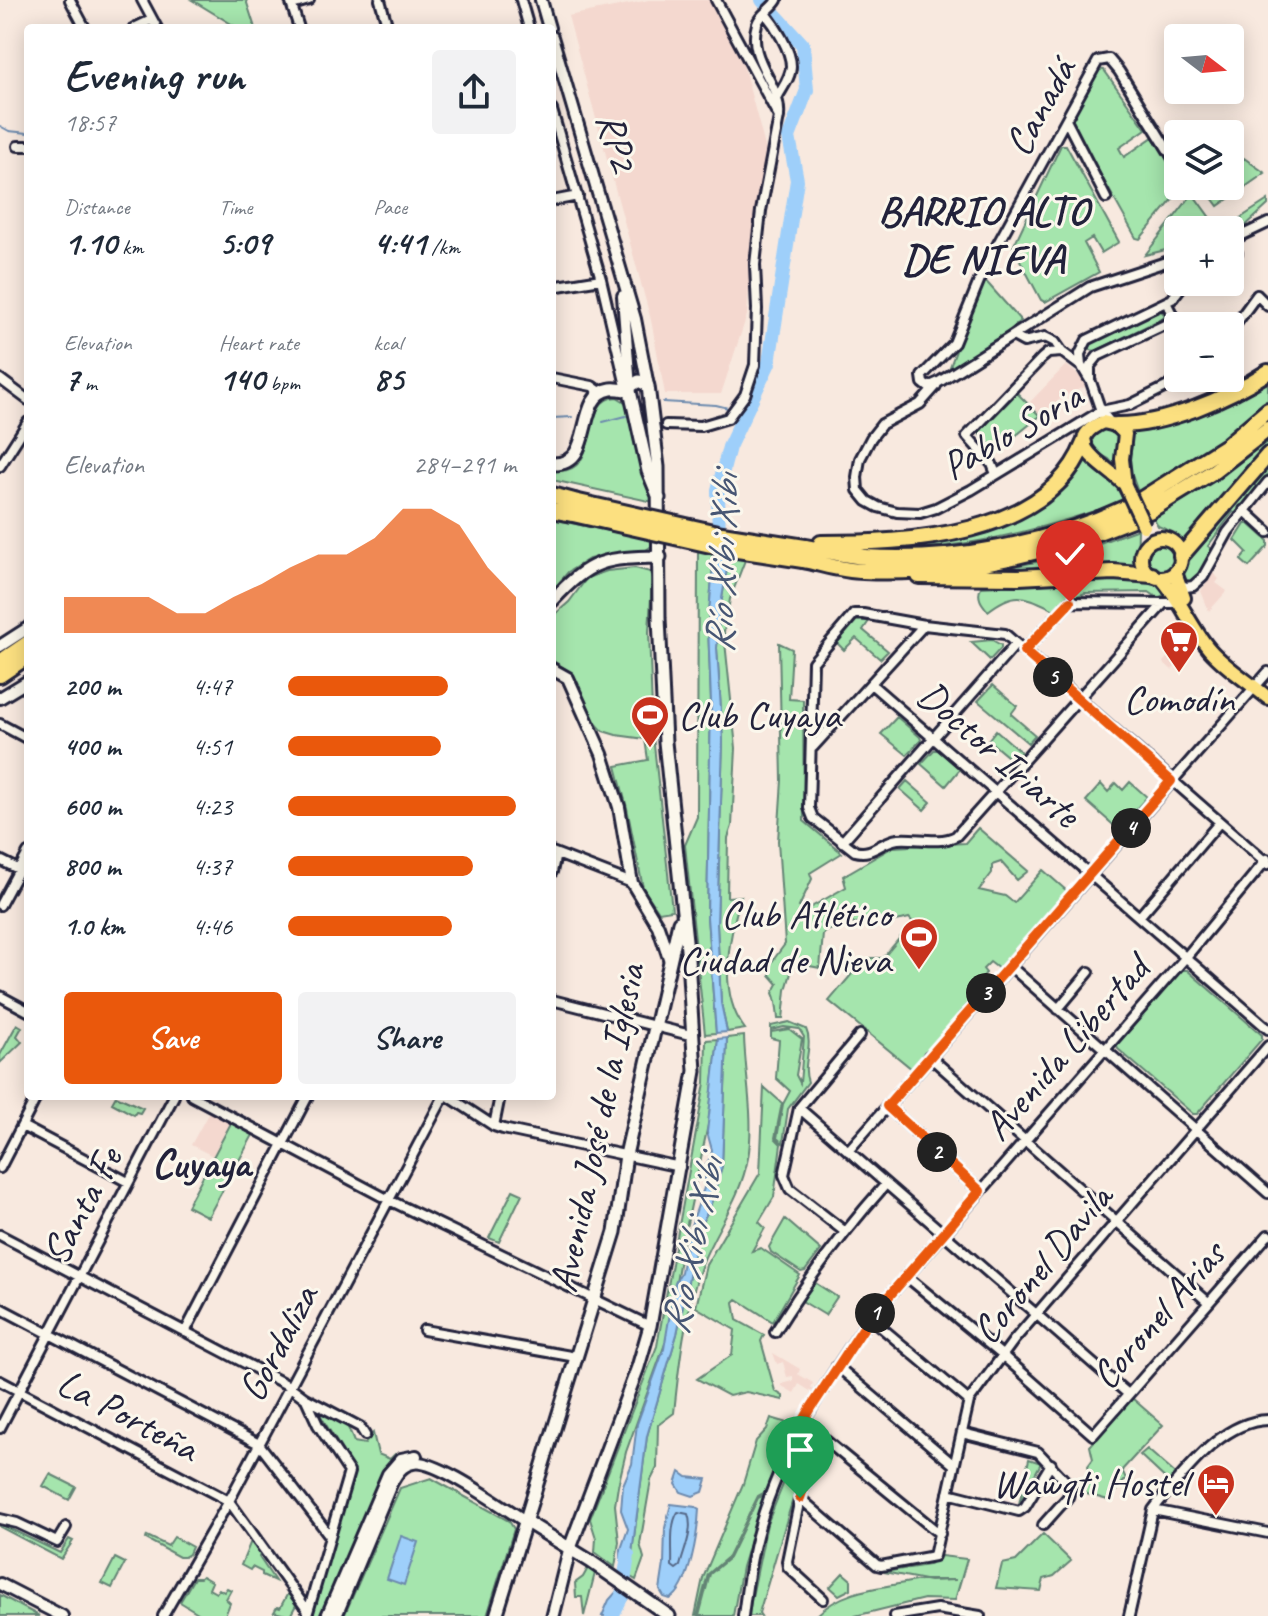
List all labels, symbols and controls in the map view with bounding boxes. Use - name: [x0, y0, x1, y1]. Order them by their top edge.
- north arrow: [1164, 24, 1244, 104]
- map controls: [1164, 24, 1244, 392]
- street label: Canadá: [993, 46, 1089, 164]
- text: Evening run: [64, 48, 244, 103]
- button: share: [432, 50, 516, 134]
- text: 18:57: [64, 106, 116, 139]
- street label: RP2: [585, 107, 650, 180]
- button: layers: [1164, 120, 1244, 200]
- district label: BARRIO ALTO DE NIEVA: [878, 185, 1093, 286]
- text: Distance: [64, 193, 130, 221]
- text: Time: [219, 193, 252, 221]
- text: Pace: [373, 193, 407, 221]
- button: +: [1164, 216, 1244, 296]
- text: 1.10: [64, 221, 117, 264]
- text: 5:09: [219, 221, 270, 264]
- text: 4:41: [373, 221, 426, 264]
- text: km: [117, 233, 143, 261]
- text: /km: [426, 233, 460, 261]
- button: −: [1164, 312, 1244, 392]
- text: Elevation: [64, 329, 132, 357]
- text: Heart rate: [219, 329, 299, 357]
- text: kcal: [373, 329, 402, 357]
- text: 7: [64, 357, 79, 400]
- text: 140: [219, 357, 265, 400]
- text: 85: [373, 357, 403, 400]
- text: m: [79, 369, 97, 397]
- text: bpm: [265, 369, 300, 397]
- street label: Pablo Soria: [933, 369, 1094, 491]
- text: Elevation: [64, 448, 144, 481]
- text: 284–291 m: [413, 448, 516, 481]
- water label: Río Xibi Xibi: [692, 464, 752, 654]
- pin: [1036, 520, 1104, 602]
- icon: check: [1048, 532, 1092, 576]
- supermarket icon: Comodín: [1158, 619, 1200, 674]
- pin: 5: [1033, 657, 1073, 697]
- text: 5: [1048, 663, 1058, 691]
- text: 200 m: [64, 670, 120, 703]
- text: 4:47: [192, 670, 232, 703]
- street label: Doctor Iriarte: [908, 670, 1093, 840]
- place label: Comodín: [1124, 674, 1235, 724]
- place label: Club Cuyaya: [678, 690, 843, 740]
- sports icon: Club Cuyaya: [629, 694, 671, 749]
- text: 400 m: [64, 730, 120, 763]
- text: 4:51: [192, 730, 232, 763]
- text: 600 m: [64, 790, 121, 823]
- text: 4:23: [192, 790, 232, 823]
- pin: 4: [1111, 808, 1151, 848]
- text: 4: [1126, 814, 1136, 842]
- text: 800 m: [64, 850, 120, 883]
- text: 4:37: [192, 850, 232, 883]
- place label: Club Atlético Ciudad de Nieva: [679, 889, 895, 985]
- text: 1.0 km: [64, 910, 124, 943]
- text: 4:46: [192, 910, 232, 943]
- sports icon: Club Atlético Ciudad de Nieva: [898, 916, 940, 971]
- street label: Avenida Libertad: [972, 941, 1164, 1151]
- street label: Avenida José de la Iglesia: [538, 957, 657, 1296]
- pin: 3: [966, 973, 1006, 1013]
- text: 3: [981, 979, 991, 1007]
- button: Save: [64, 992, 282, 1084]
- button: Share: [298, 992, 516, 1084]
- pin: 2: [917, 1132, 957, 1172]
- street label: Santa Fe: [31, 1136, 135, 1273]
- district label: Cuyaya: [152, 1137, 254, 1190]
- text: 2: [932, 1138, 942, 1166]
- water label: Río Xibi Xibi: [648, 1144, 738, 1338]
- street label: Coronel Davila: [961, 1171, 1125, 1354]
- street label: Coronel Arias: [1080, 1228, 1238, 1399]
- street label: Gordaliza: [227, 1274, 330, 1410]
- pin: 1: [855, 1293, 895, 1333]
- text: 1: [870, 1299, 880, 1327]
- street label: La Porteña: [49, 1357, 209, 1474]
- pin: [766, 1416, 834, 1498]
- icon: arrive: [778, 1428, 822, 1472]
- place label: Wawqti Hostel: [993, 1458, 1194, 1508]
- hotel icon: Wawqti Hostel: [1195, 1462, 1237, 1517]

